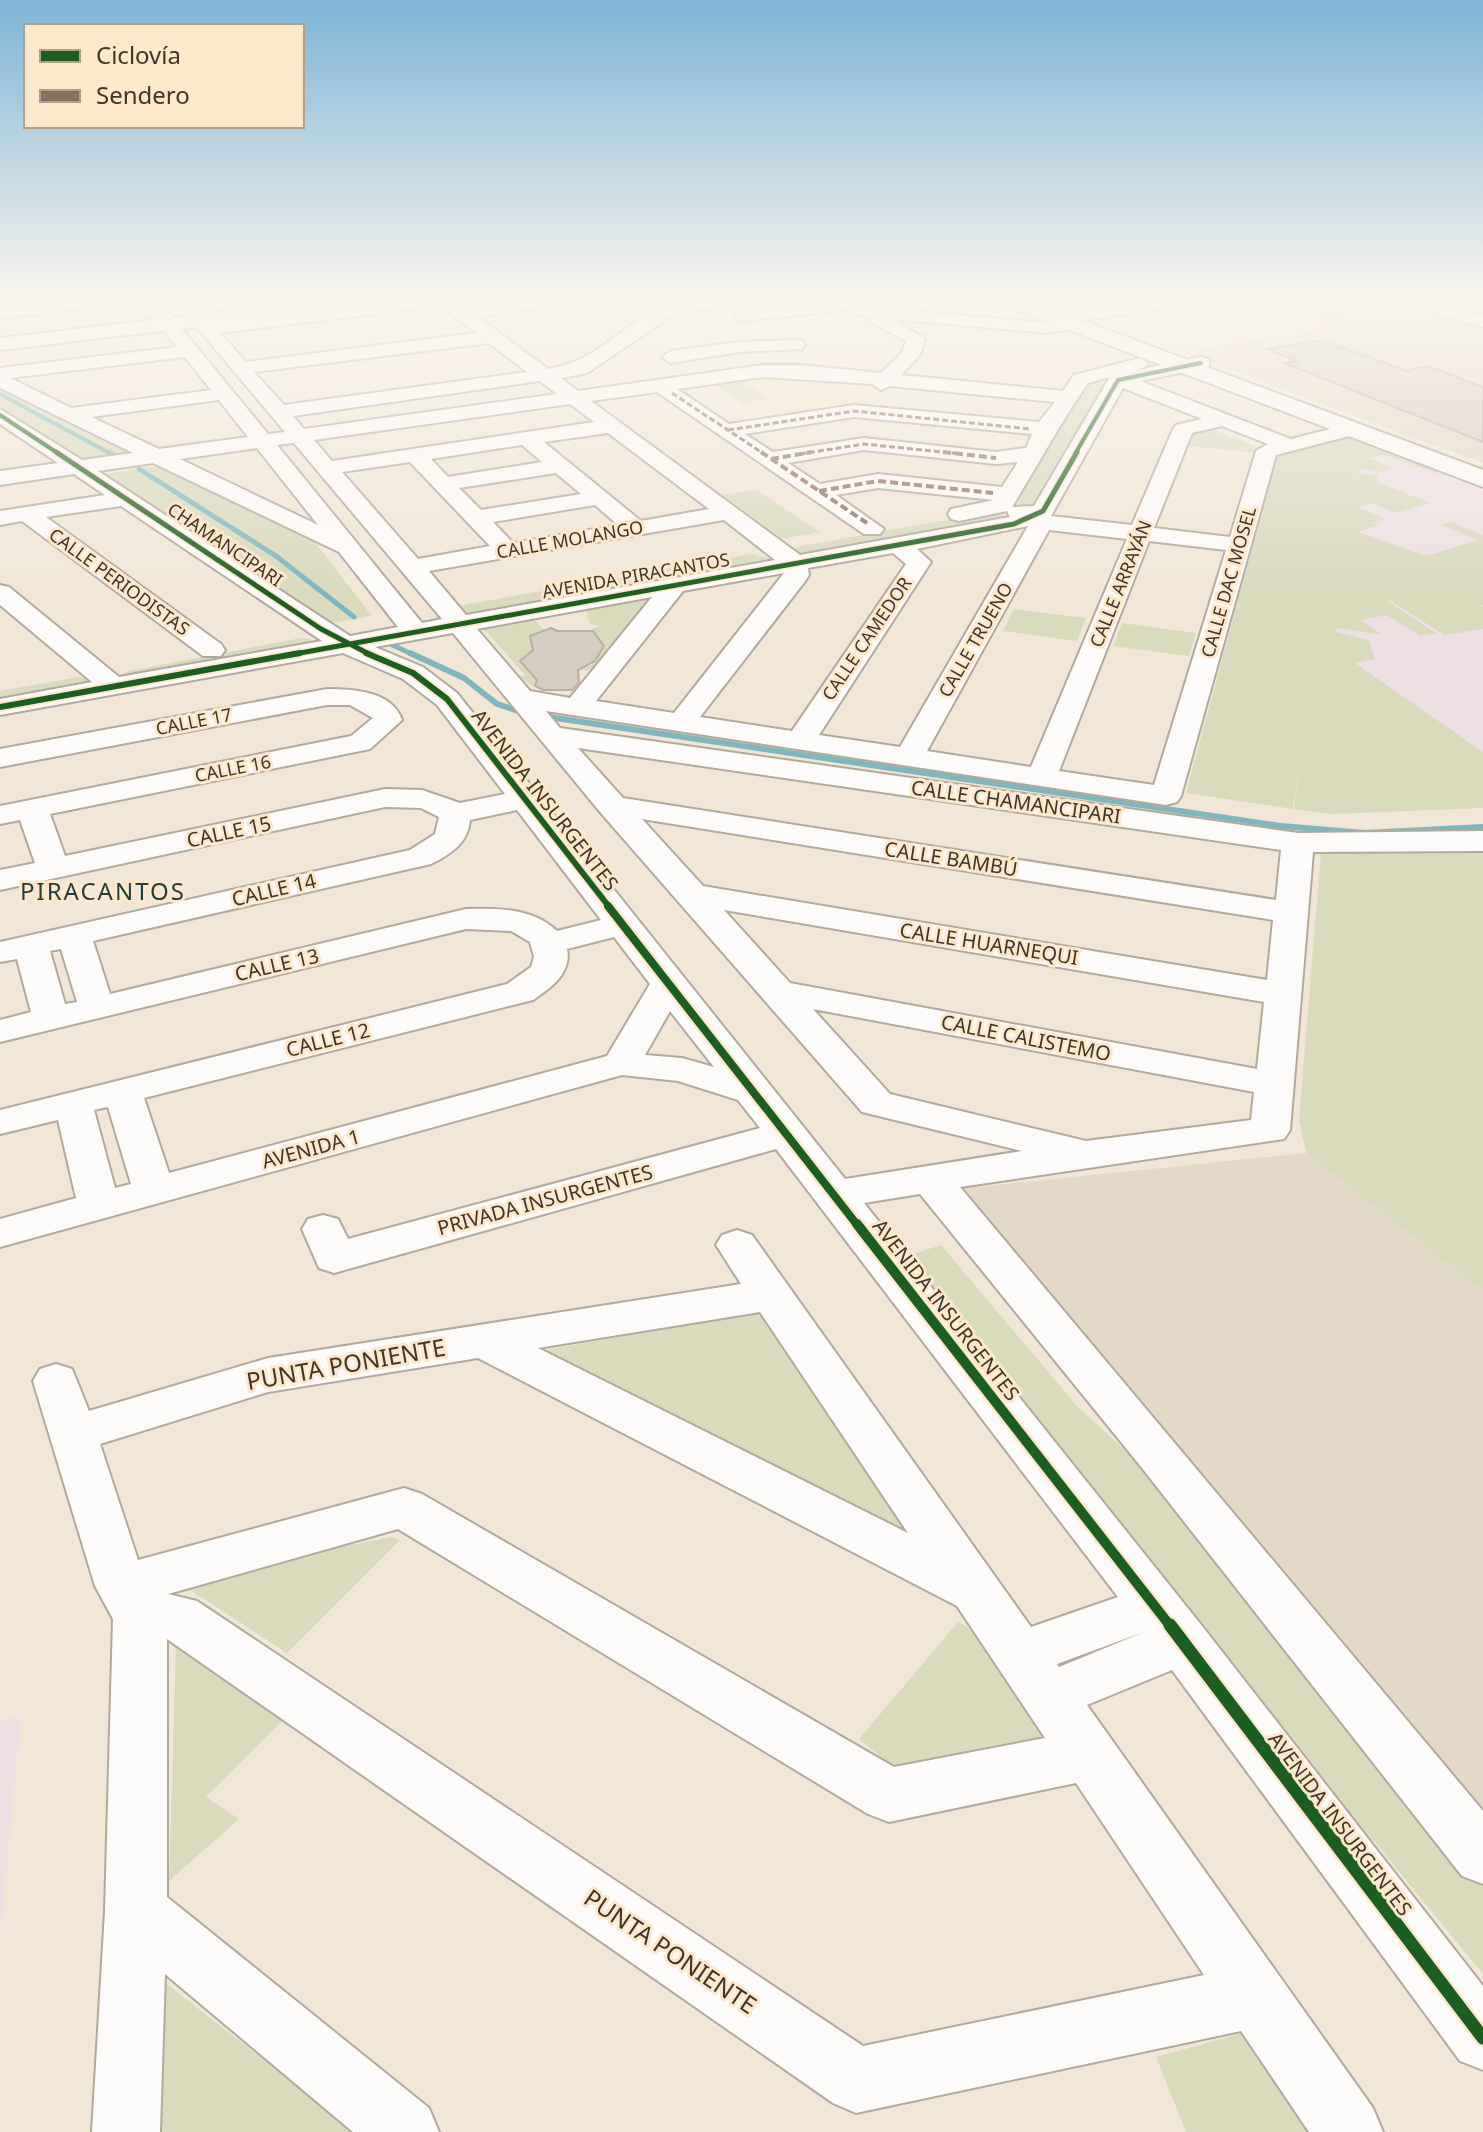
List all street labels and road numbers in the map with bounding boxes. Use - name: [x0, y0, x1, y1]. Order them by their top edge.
- street label: CHAMANCIPARI: [163, 497, 288, 592]
- street label: CALLE DAC MOSEL: [1195, 503, 1261, 660]
- street label: CALLE MOLANGO: [495, 514, 645, 564]
- street label: CALLE ARRAYÁN: [1084, 517, 1156, 651]
- street label: CALLE PERIODISTAS: [45, 522, 195, 640]
- street label: AVENIDA PIRACANTOS: [540, 547, 731, 603]
- street label: CALLE CAMEDOR: [816, 572, 916, 705]
- street label: CALLE TRUENO: [933, 578, 1018, 701]
- street label: CALLE 17: [154, 702, 234, 740]
- street label: AVENIDA INSURGENTES: [466, 703, 625, 896]
- street label: CALLE 16: [193, 749, 273, 787]
- street label: CALLE CHAMANCIPARI: [909, 773, 1123, 830]
- street label: CALLE 15: [184, 809, 274, 854]
- street label: CALLE BAMBÚ: [883, 835, 1019, 882]
- street label: CALLE 14: [229, 867, 319, 912]
- street label: CALLE HUARNEQUI: [898, 916, 1080, 971]
- street label: CALLE 13: [232, 942, 322, 987]
- street label: CALLE CALISTEMO: [939, 1008, 1113, 1067]
- street label: CALLE 12: [283, 1016, 373, 1063]
- street label: AVENIDA 1: [259, 1122, 363, 1175]
- street label: PRIVADA INSURGENTES: [434, 1158, 655, 1241]
- street label: AVENIDA INSURGENTES: [867, 1213, 1026, 1406]
- street label: PUNTA PONIENTE: [244, 1330, 448, 1397]
- street label: AVENIDA INSURGENTES: [1262, 1726, 1418, 1921]
- street label: PUNTA PONIENTE: [578, 1881, 764, 2021]

